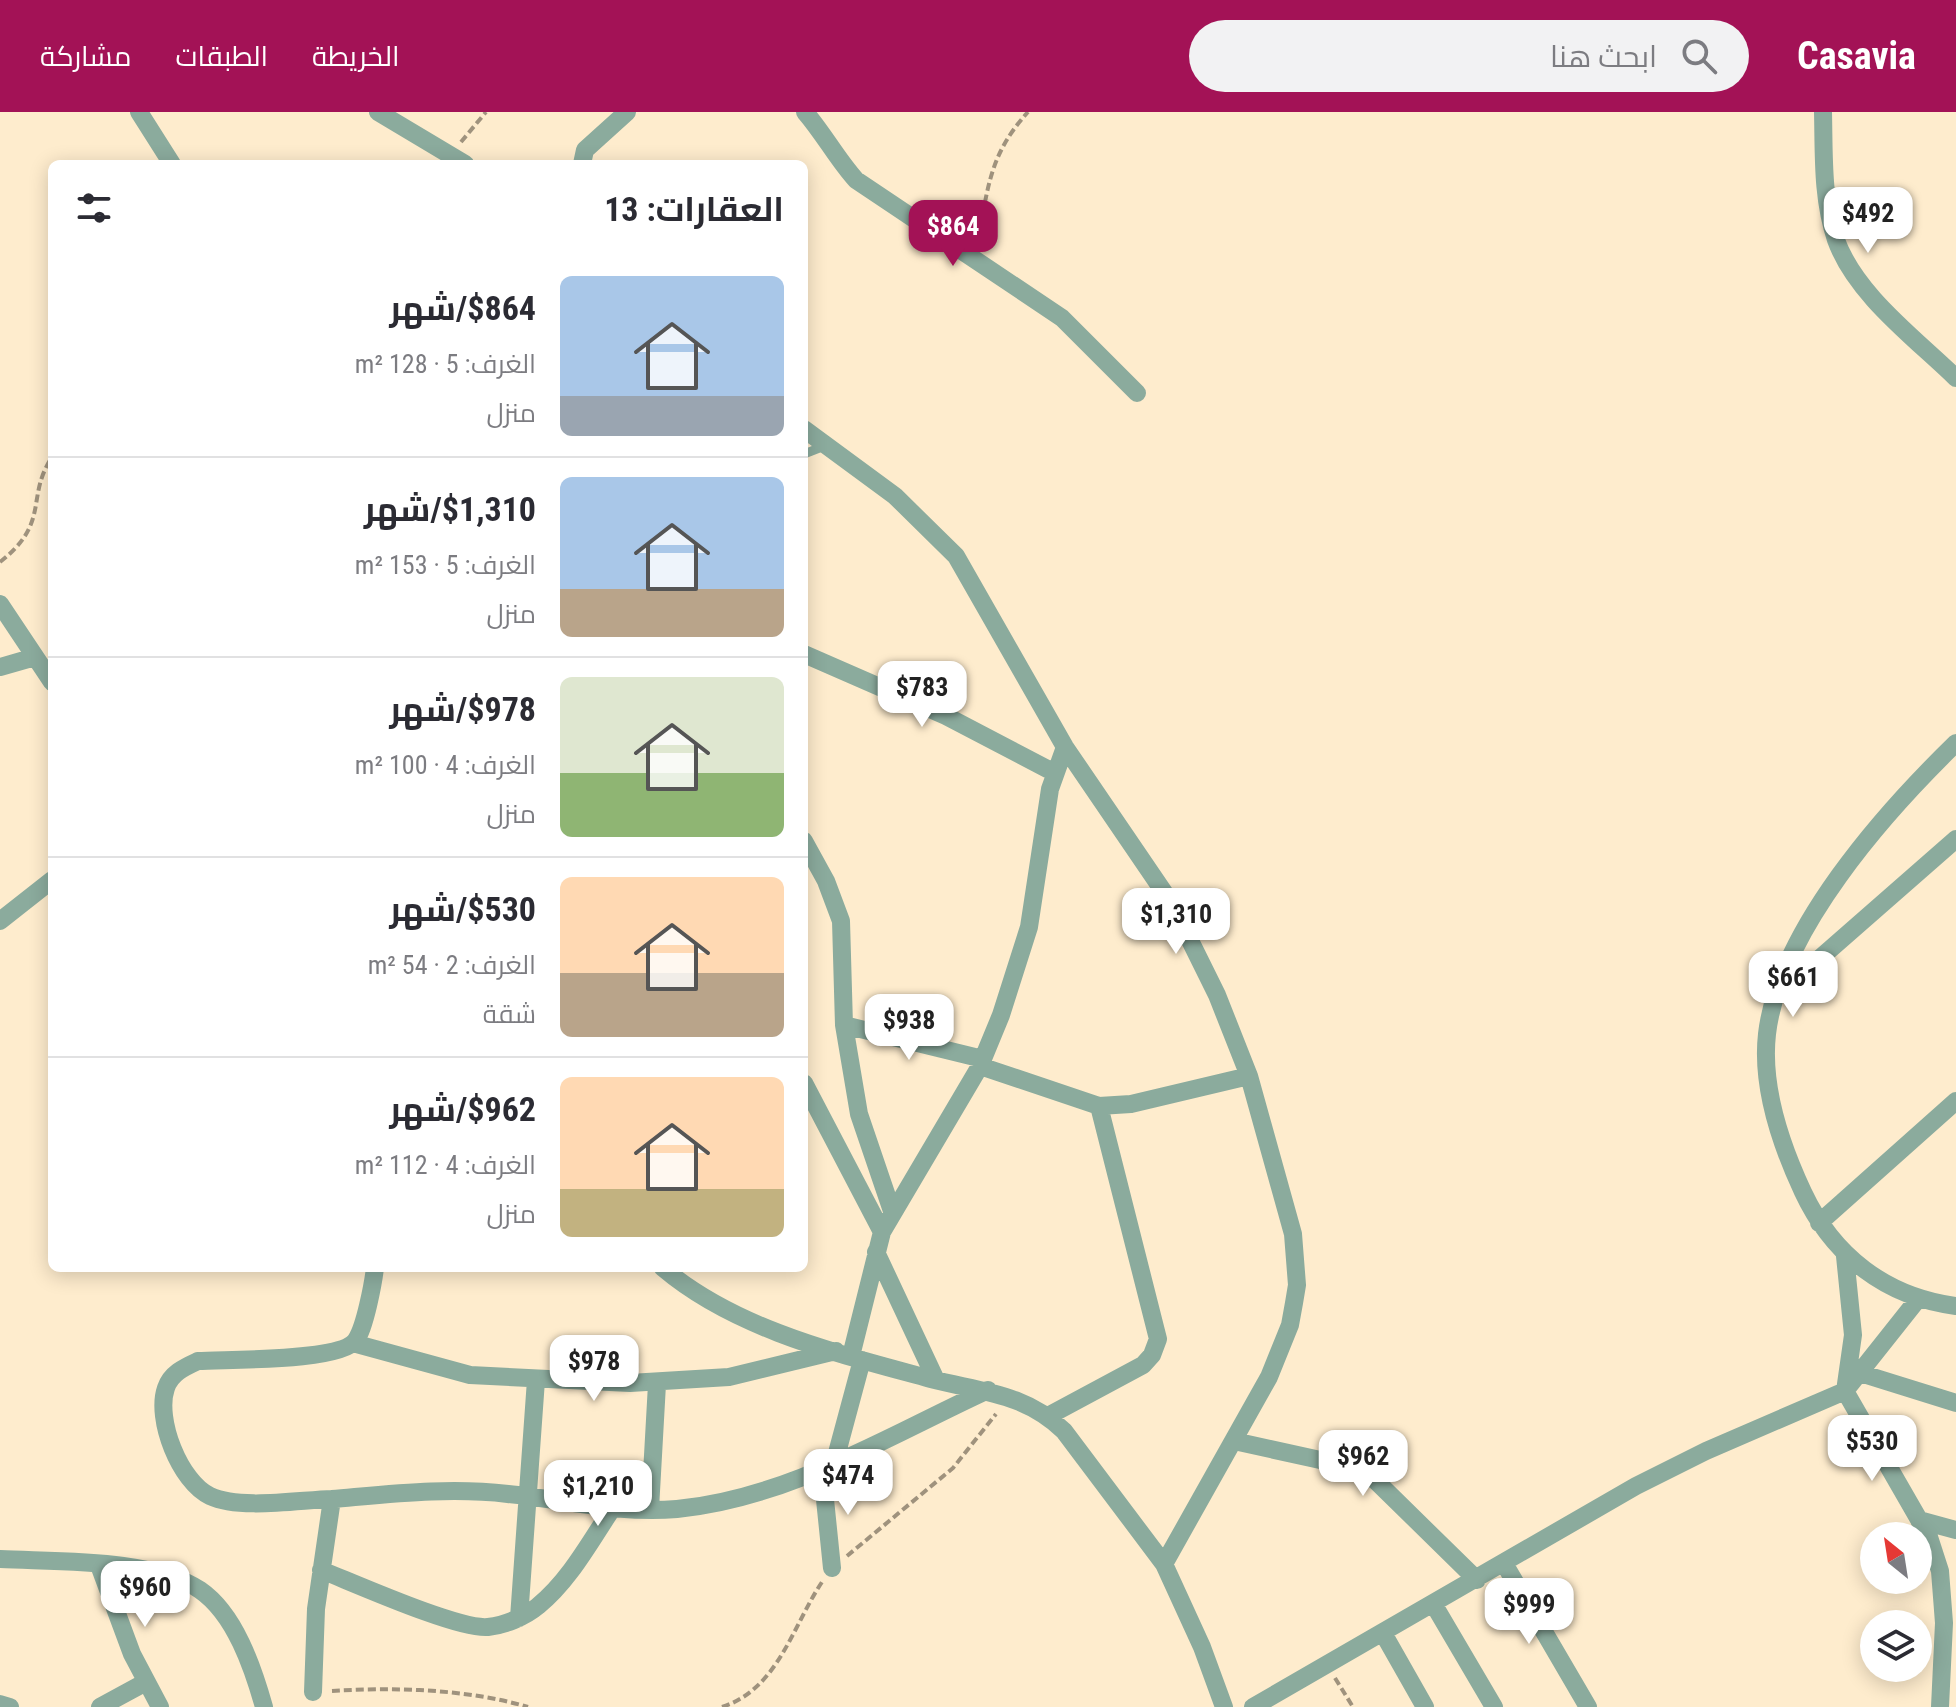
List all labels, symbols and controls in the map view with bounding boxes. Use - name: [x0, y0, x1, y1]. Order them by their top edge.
- search box: [1189, 20, 1749, 92]
- icon: search: [1677, 34, 1721, 78]
- text: Casavia: [1797, 34, 1916, 78]
- text: ابحث هنا: [1550, 39, 1657, 74]
- text: مشاركة: [40, 40, 131, 73]
- text: الطبقات: [175, 40, 268, 73]
- text: الخريطة: [312, 40, 399, 73]
- icon: filters: [72, 186, 116, 230]
- pin: $492: [1821, 187, 1915, 255]
- text: العقارات: 13: [604, 189, 784, 229]
- text: $492: [1842, 198, 1894, 228]
- pin: $864: [906, 200, 1000, 268]
- text: $864: [927, 211, 979, 241]
- text: $864/شهر: [389, 288, 536, 328]
- icon: home: [624, 308, 720, 404]
- text: الغرف: 5 · 128 m²: [355, 349, 536, 379]
- text: منزل: [487, 398, 536, 428]
- text: $1,310/شهر: [364, 489, 536, 529]
- icon: home: [624, 509, 720, 605]
- text: الغرف: 5 · 153 m²: [355, 550, 536, 580]
- text: منزل: [487, 599, 536, 629]
- pin: $783: [875, 661, 969, 729]
- text: $783: [896, 672, 948, 702]
- text: $978/شهر: [389, 689, 536, 729]
- icon: home: [624, 709, 720, 805]
- text: الغرف: 4 · 100 m²: [355, 750, 536, 780]
- text: منزل: [487, 799, 536, 829]
- pin: $1,310: [1111, 888, 1241, 956]
- text: $530/شهر: [389, 889, 536, 929]
- text: $1,310: [1140, 899, 1212, 929]
- icon: home: [624, 909, 720, 1005]
- text: الغرف: 2 · 54 m²: [368, 950, 536, 980]
- pin: $661: [1746, 951, 1840, 1019]
- text: $661: [1767, 962, 1819, 992]
- pin: $938: [862, 994, 956, 1062]
- text: شقة: [483, 999, 536, 1029]
- text: $938: [883, 1005, 935, 1035]
- text: $962/شهر: [389, 1089, 536, 1129]
- icon: home: [624, 1109, 720, 1205]
- text: الغرف: 4 · 112 m²: [355, 1150, 536, 1180]
- text: منزل: [487, 1199, 536, 1229]
- pin: $978: [547, 1335, 641, 1403]
- text: $978: [568, 1346, 620, 1376]
- pin: $530: [1825, 1415, 1919, 1483]
- text: $530: [1846, 1426, 1898, 1456]
- pin: $962: [1316, 1430, 1410, 1498]
- text: $962: [1337, 1441, 1389, 1471]
- pin: $474: [801, 1449, 895, 1517]
- pin: $1,210: [533, 1460, 663, 1528]
- text: $474: [822, 1460, 874, 1490]
- text: $1,210: [562, 1471, 634, 1501]
- north arrow: [1860, 1522, 1932, 1594]
- map controls: [1860, 1522, 1932, 1682]
- pin: $960: [98, 1561, 192, 1629]
- text: $960: [119, 1572, 171, 1602]
- pin: $999: [1482, 1578, 1576, 1646]
- text: $999: [1503, 1589, 1555, 1619]
- button: layers: [1860, 1610, 1932, 1682]

